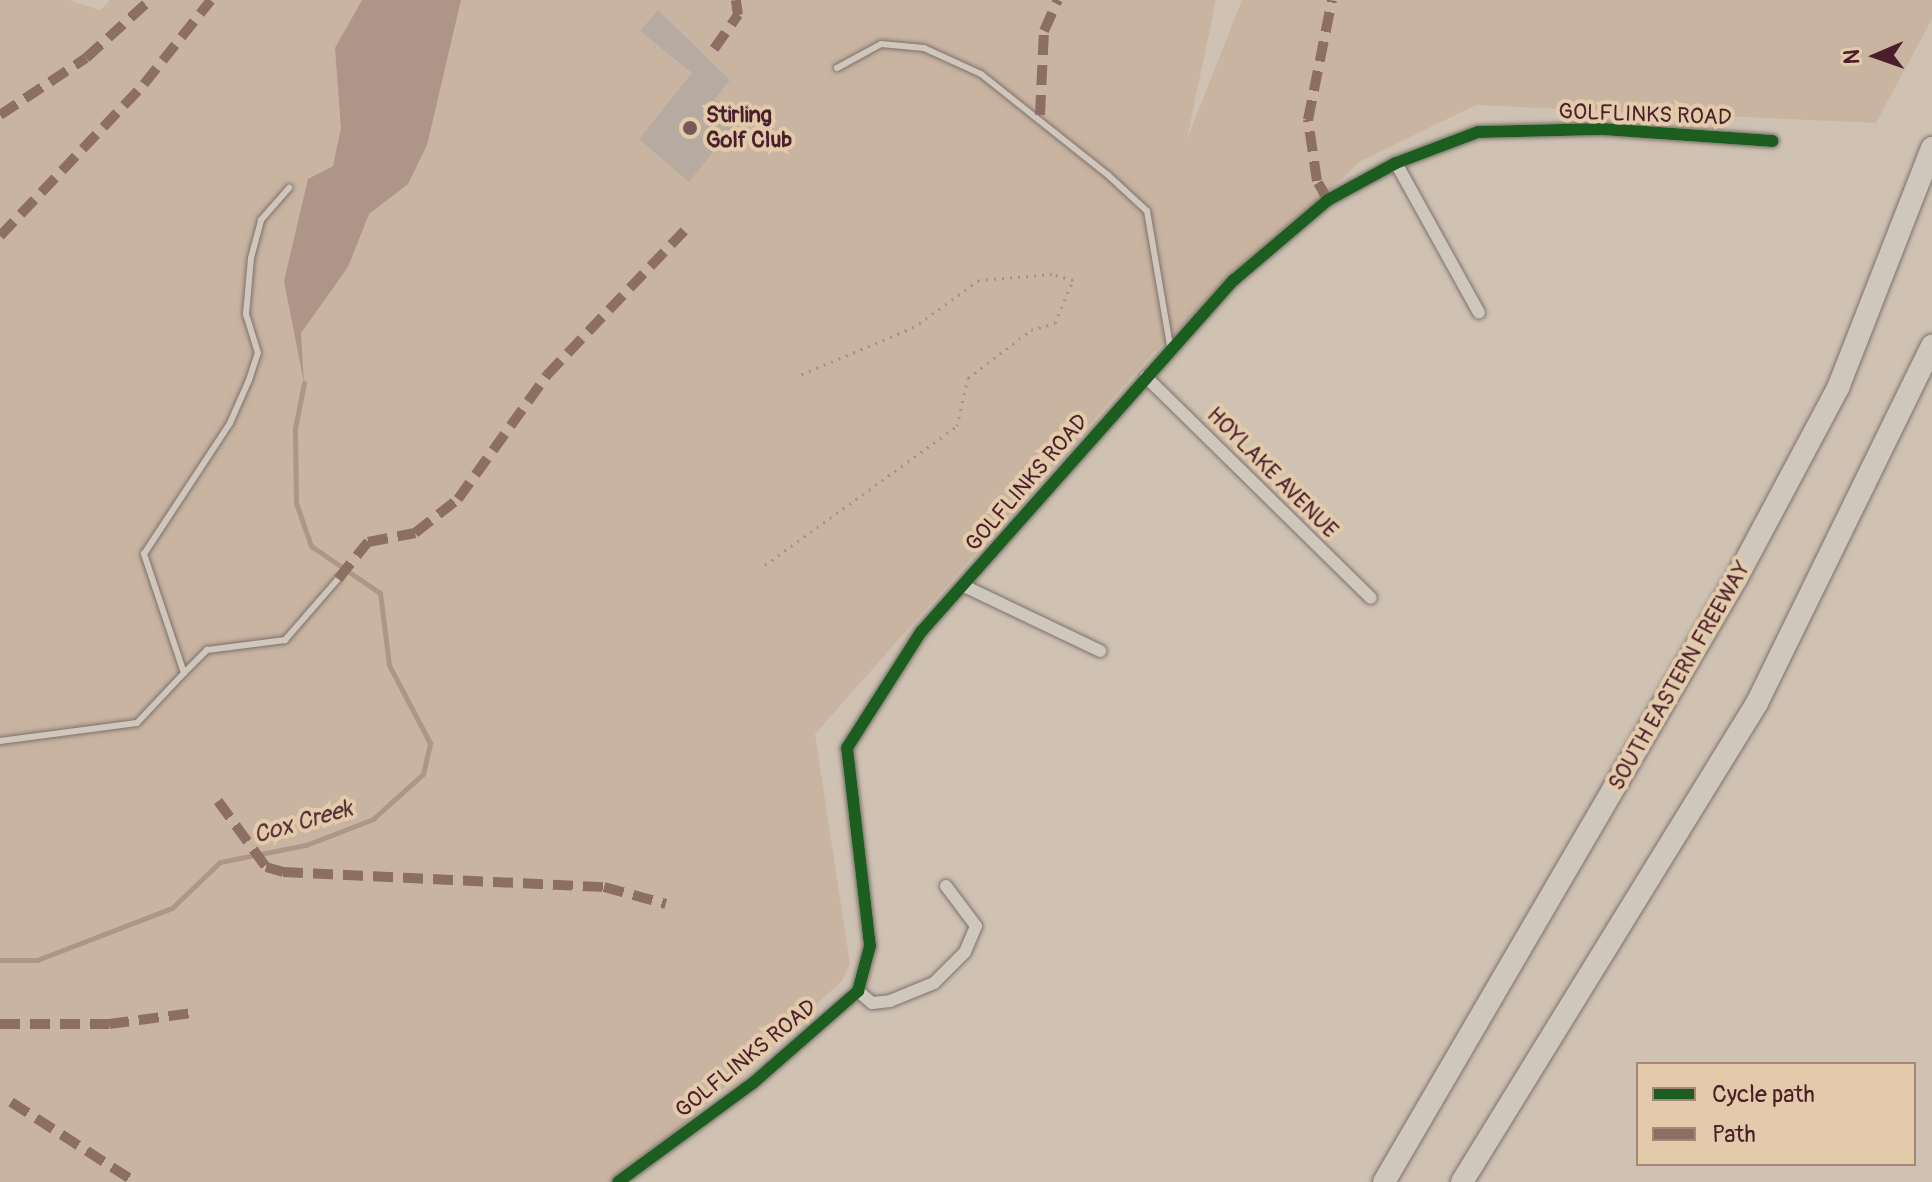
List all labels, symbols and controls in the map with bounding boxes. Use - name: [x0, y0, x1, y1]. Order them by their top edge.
- north arrow: [1836, 16, 1916, 96]
- text: N: [1838, 49, 1866, 65]
- street label: GOLFLINKS ROAD: [1558, 99, 1732, 131]
- place label: Stirling Golf Club: [706, 102, 792, 154]
- marker: Stirling Golf Club: [681, 119, 699, 137]
- street label: HOYLAKE AVENUE: [1201, 402, 1343, 544]
- street label: GOLFLINKS ROAD: [960, 409, 1094, 557]
- street label: SOUTH EASTERN FREEWAY: [1604, 557, 1756, 795]
- water label: Cox Creek: [250, 794, 356, 850]
- street label: GOLFLINKS ROAD: [670, 994, 822, 1124]
- legend: [1636, 1062, 1916, 1166]
- text: Cycle path: [1712, 1080, 1815, 1109]
- text: Path: [1712, 1120, 1756, 1149]

